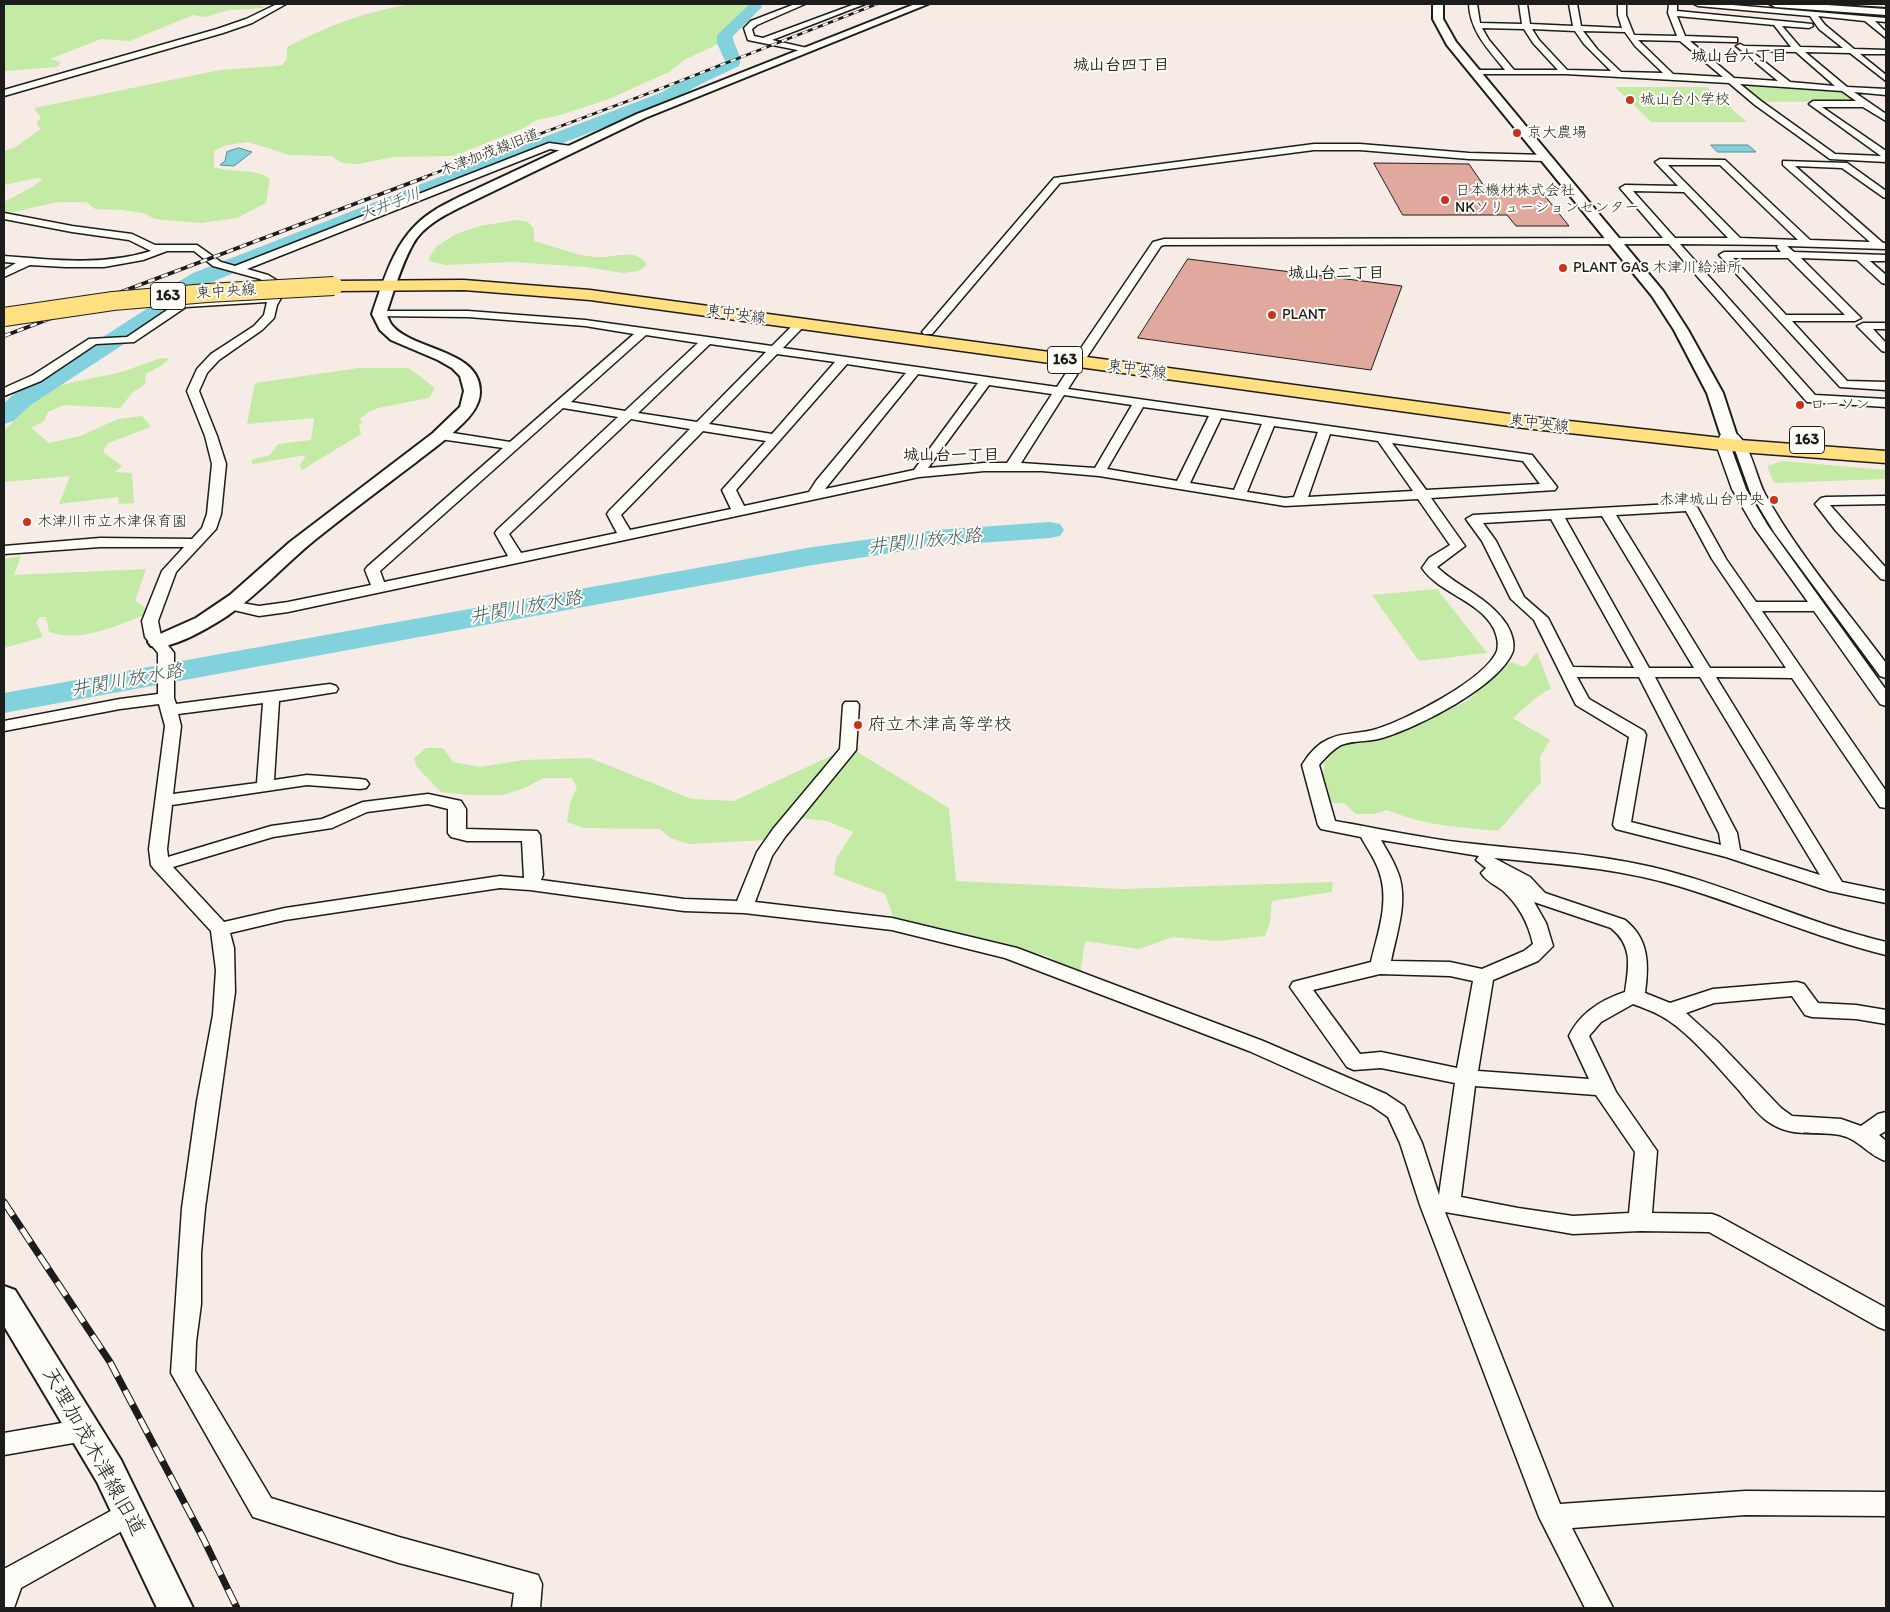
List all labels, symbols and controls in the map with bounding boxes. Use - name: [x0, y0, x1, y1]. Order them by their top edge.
- district label: 城山台六丁目: [1691, 47, 1787, 67]
- district label: 城山台四丁目: [1073, 56, 1169, 76]
- place label: 城山台小学校: [1640, 91, 1730, 109]
- marker: 城山台小学校: [1624, 94, 1636, 106]
- place label: 京大農場: [1527, 124, 1587, 142]
- street label: 木津加茂線旧道: [438, 126, 542, 180]
- marker: 京大農場: [1511, 127, 1523, 139]
- place label: 日本機材株式会社 NKソリューションセンター: [1455, 182, 1640, 217]
- water label: 大井手川: [357, 185, 423, 225]
- marker: 日本機材株式会社 NKソリューションセンター: [1439, 194, 1451, 206]
- place label: PLANT GAS 木津川給油所: [1573, 259, 1742, 277]
- marker: PLANT GAS 木津川給油所: [1557, 262, 1569, 274]
- district label: 城山台二丁目: [1288, 264, 1384, 284]
- street label: 東中央線: [195, 281, 257, 303]
- road number: 163: [150, 282, 186, 310]
- street label: 東中央線: [705, 302, 767, 328]
- place label: PLANT: [1282, 306, 1326, 324]
- marker: PLANT: [1266, 309, 1278, 321]
- road number: 163: [1048, 346, 1082, 374]
- street label: 東中央線: [1106, 357, 1168, 383]
- place label: ローソン: [1810, 396, 1870, 414]
- marker: ローソン: [1794, 399, 1806, 411]
- street label: 東中央線: [1508, 411, 1570, 437]
- road number: 163: [1790, 426, 1824, 454]
- district label: 城山台一丁目: [903, 446, 999, 466]
- place label: 木津城山台中央: [1659, 491, 1764, 509]
- marker: 木津城山台中央: [1768, 494, 1780, 506]
- place label: 木津川市立木津保育園: [37, 513, 187, 531]
- marker: 木津川市立木津保育園: [21, 516, 33, 528]
- water label: 井関川放水路: [867, 525, 983, 559]
- water label: 井関川放水路: [468, 587, 584, 629]
- water label: 井関川放水路: [69, 660, 185, 702]
- place label: 府立木津高等学校: [868, 714, 1012, 736]
- marker: 府立木津高等学校: [852, 719, 864, 731]
- street label: 天理加茂木津線旧道: [36, 1363, 150, 1541]

